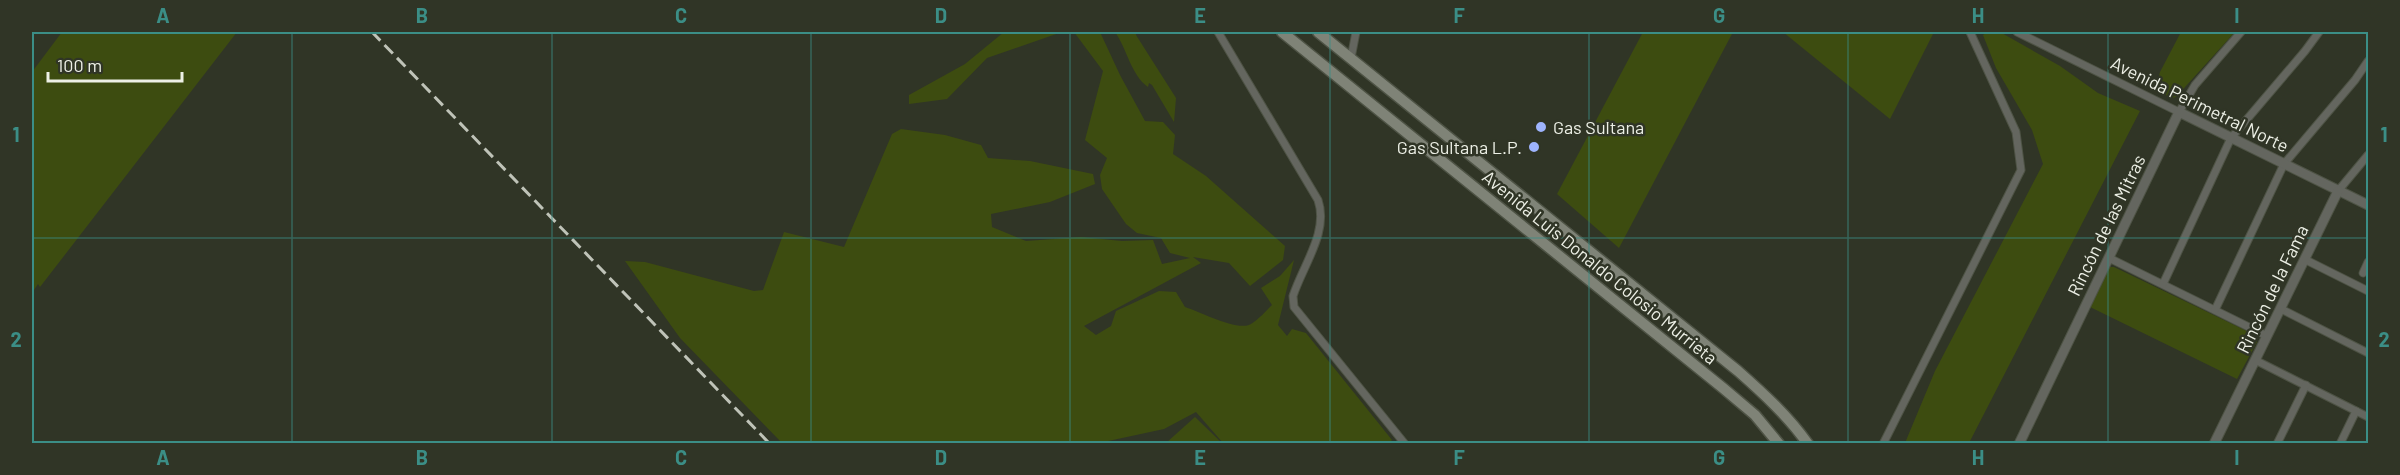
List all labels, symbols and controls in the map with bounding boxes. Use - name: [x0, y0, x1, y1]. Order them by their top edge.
- text: A: [156, 3, 170, 27]
- text: B: [416, 3, 428, 27]
- text: C: [675, 3, 687, 27]
- text: D: [935, 3, 947, 27]
- text: E: [1194, 3, 1206, 27]
- text: F: [1453, 3, 1465, 27]
- text: G: [1713, 3, 1725, 27]
- text: H: [1972, 3, 1984, 27]
- text: I: [2234, 3, 2240, 27]
- scale bar: [48, 45, 182, 83]
- street label: Avenida Perimetral Norte: [2107, 51, 2293, 157]
- text: 100 m: [57, 54, 102, 76]
- place label: Gas Sultana: [1553, 116, 1644, 138]
- marker: Gas Sultana: [1534, 120, 1548, 134]
- text: 1: [12, 122, 20, 146]
- text: 1: [2380, 122, 2388, 146]
- place label: Gas Sultana L.P.: [1397, 136, 1522, 158]
- marker: Gas Sultana L.P.: [1527, 140, 1541, 154]
- street label: Rincón de las Mitras: [2062, 151, 2150, 299]
- street label: Avenida Luis Donaldo Colosio Murrieta: [1478, 165, 1722, 369]
- street label: Rincón de la Fama: [2231, 221, 2313, 357]
- text: 2: [10, 327, 22, 351]
- text: 2: [2378, 327, 2390, 351]
- text: A: [156, 445, 170, 469]
- text: B: [416, 445, 428, 469]
- text: C: [675, 445, 687, 469]
- text: D: [935, 445, 947, 469]
- text: E: [1194, 445, 1206, 469]
- text: F: [1453, 445, 1465, 469]
- text: G: [1713, 445, 1725, 469]
- text: H: [1972, 445, 1984, 469]
- text: I: [2234, 445, 2240, 469]

